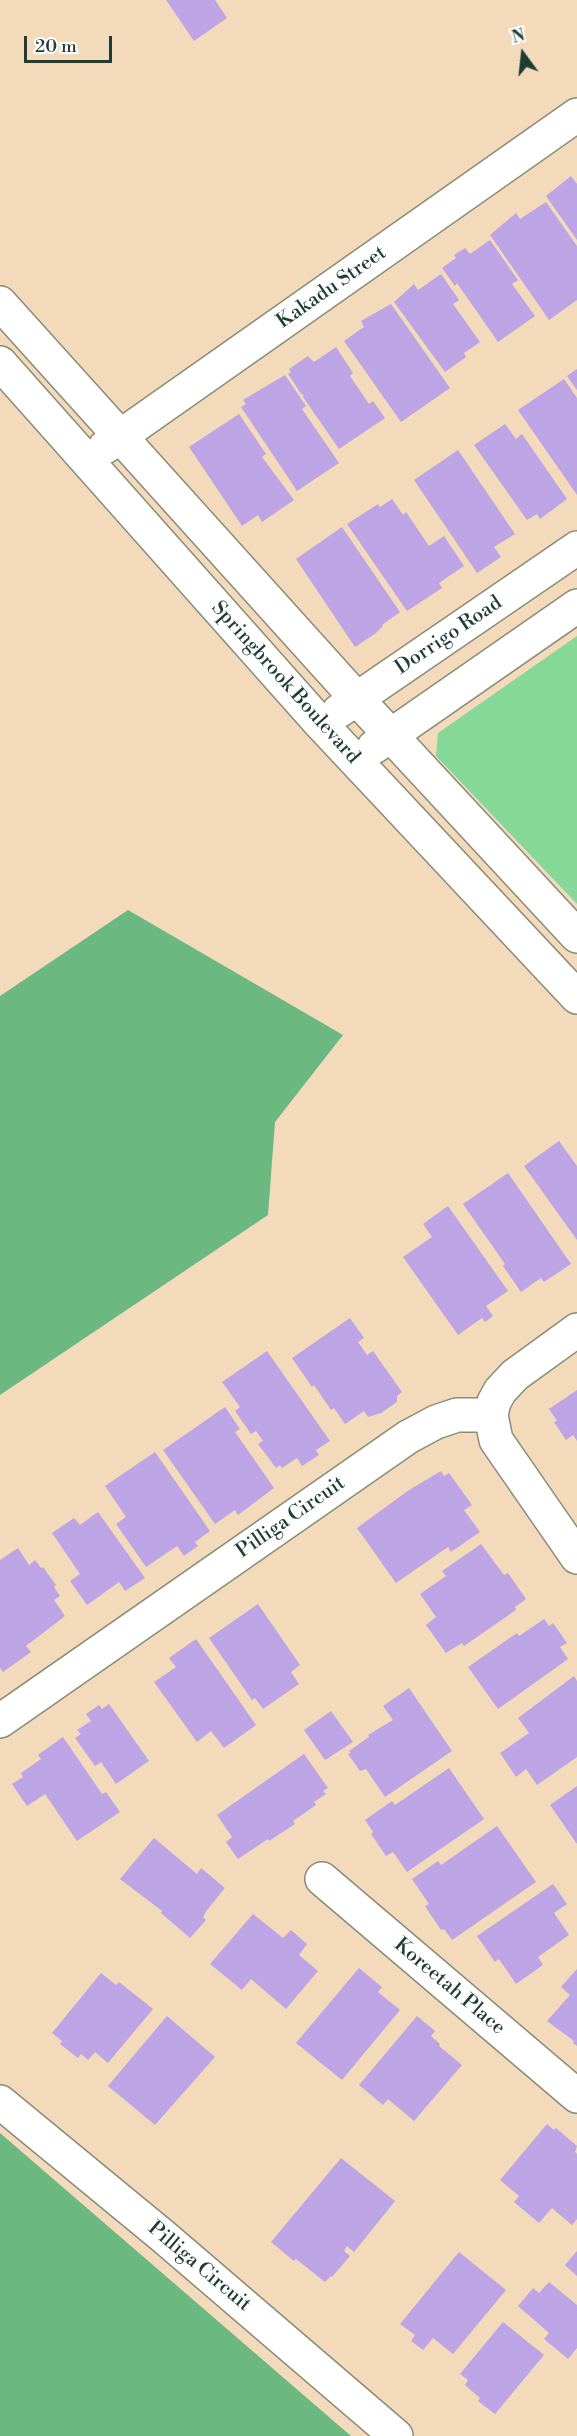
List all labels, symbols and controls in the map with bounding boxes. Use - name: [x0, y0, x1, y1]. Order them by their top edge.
- scale bar: [27, 24, 116, 62]
- north arrow: [493, 24, 553, 84]
- text: N: [510, 25, 527, 48]
- text: 20 m: [35, 35, 77, 58]
- street label: Kakadu Street: [273, 241, 391, 335]
- street label: Dorrigo Road: [391, 592, 507, 680]
- street label: Springbrook Boulevard: [206, 597, 364, 769]
- street label: Pilliga Circuit: [232, 1472, 350, 1564]
- street label: Koreetah Place: [388, 1934, 510, 2040]
- street label: Pilliga Circuit: [143, 2217, 255, 2317]

